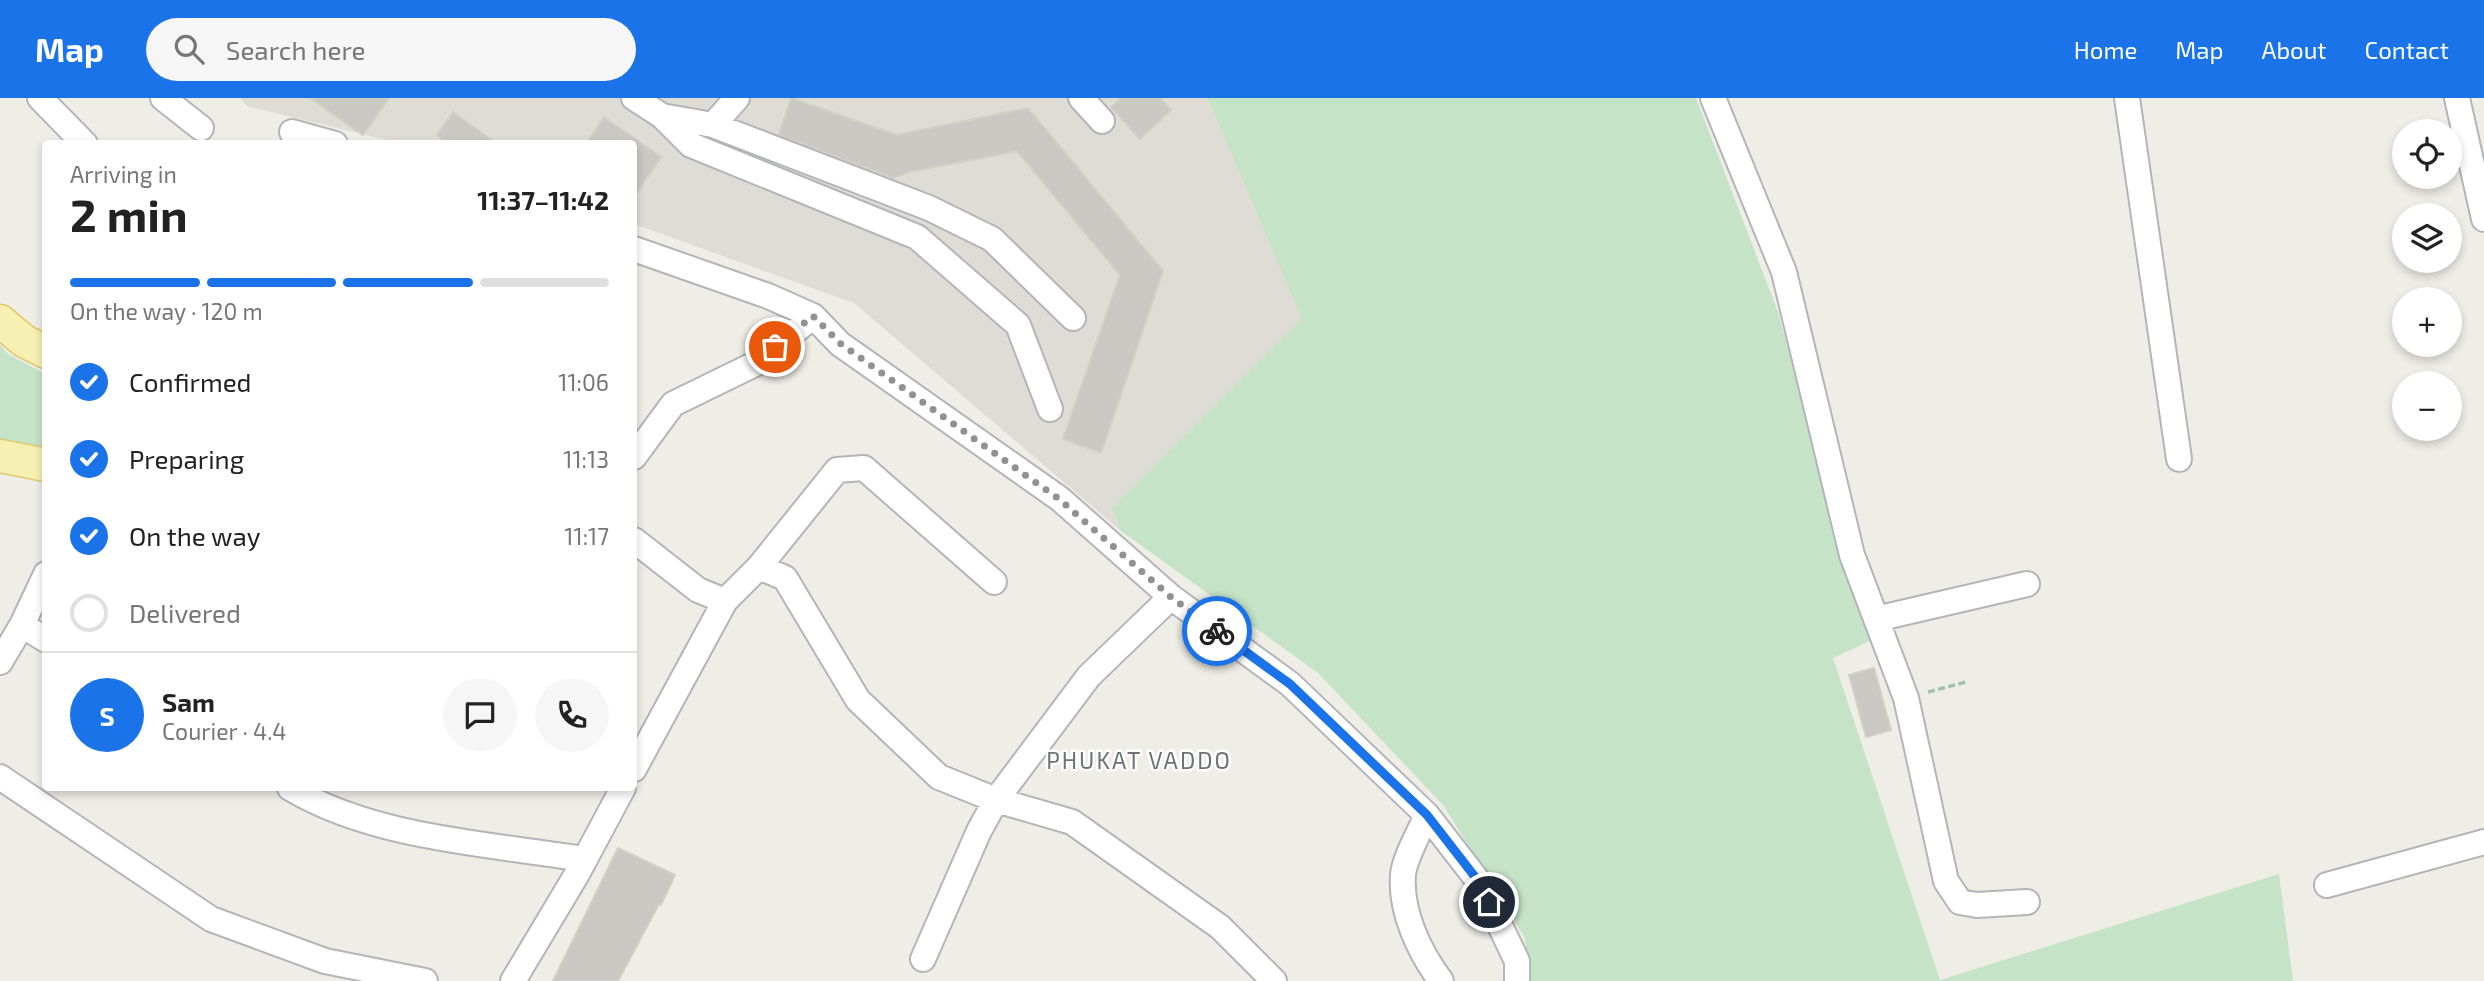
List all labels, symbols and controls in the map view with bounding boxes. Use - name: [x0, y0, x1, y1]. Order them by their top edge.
- search box: [146, 18, 636, 81]
- text: Map: [35, 29, 104, 69]
- icon: search: [170, 30, 208, 68]
- text: Search here: [226, 34, 365, 65]
- text: Home: [2074, 35, 2137, 64]
- text: Map: [2175, 35, 2223, 64]
- text: About: [2261, 35, 2327, 64]
- text: Contact: [2365, 35, 2449, 64]
- map controls: [2392, 119, 2462, 441]
- button: locate: [2392, 119, 2462, 189]
- text: Arriving in: [70, 160, 177, 188]
- text: 11:37–11:42: [477, 184, 609, 215]
- text: 2 min: [70, 186, 188, 241]
- button: layers: [2392, 203, 2462, 273]
- button: +: [2392, 287, 2462, 357]
- text: On the way · 120 m: [70, 297, 263, 325]
- pin: [745, 317, 805, 377]
- icon: bag: [756, 328, 794, 366]
- icon: check: [70, 363, 108, 401]
- text: Confirmed: [129, 366, 252, 397]
- text: 11:06: [558, 368, 609, 396]
- button: −: [2392, 371, 2462, 441]
- icon: check: [70, 440, 108, 478]
- text: Preparing: [129, 443, 244, 474]
- text: 11:13: [563, 445, 609, 473]
- icon: check: [70, 517, 108, 555]
- text: On the way: [129, 520, 260, 551]
- text: 11:17: [564, 522, 609, 550]
- courier: [1182, 596, 1252, 666]
- text: Delivered: [129, 597, 241, 628]
- icon: bike: [1198, 612, 1236, 650]
- button: chat: [443, 678, 517, 752]
- button: phone: [535, 678, 609, 752]
- text: Sam: [162, 686, 215, 717]
- text: S: [99, 700, 115, 731]
- text: Courier · 4.4: [162, 717, 286, 745]
- district label: PHUKAT VADDO: [1046, 746, 1232, 774]
- pin: [1459, 872, 1519, 932]
- icon: home: [1470, 883, 1508, 921]

